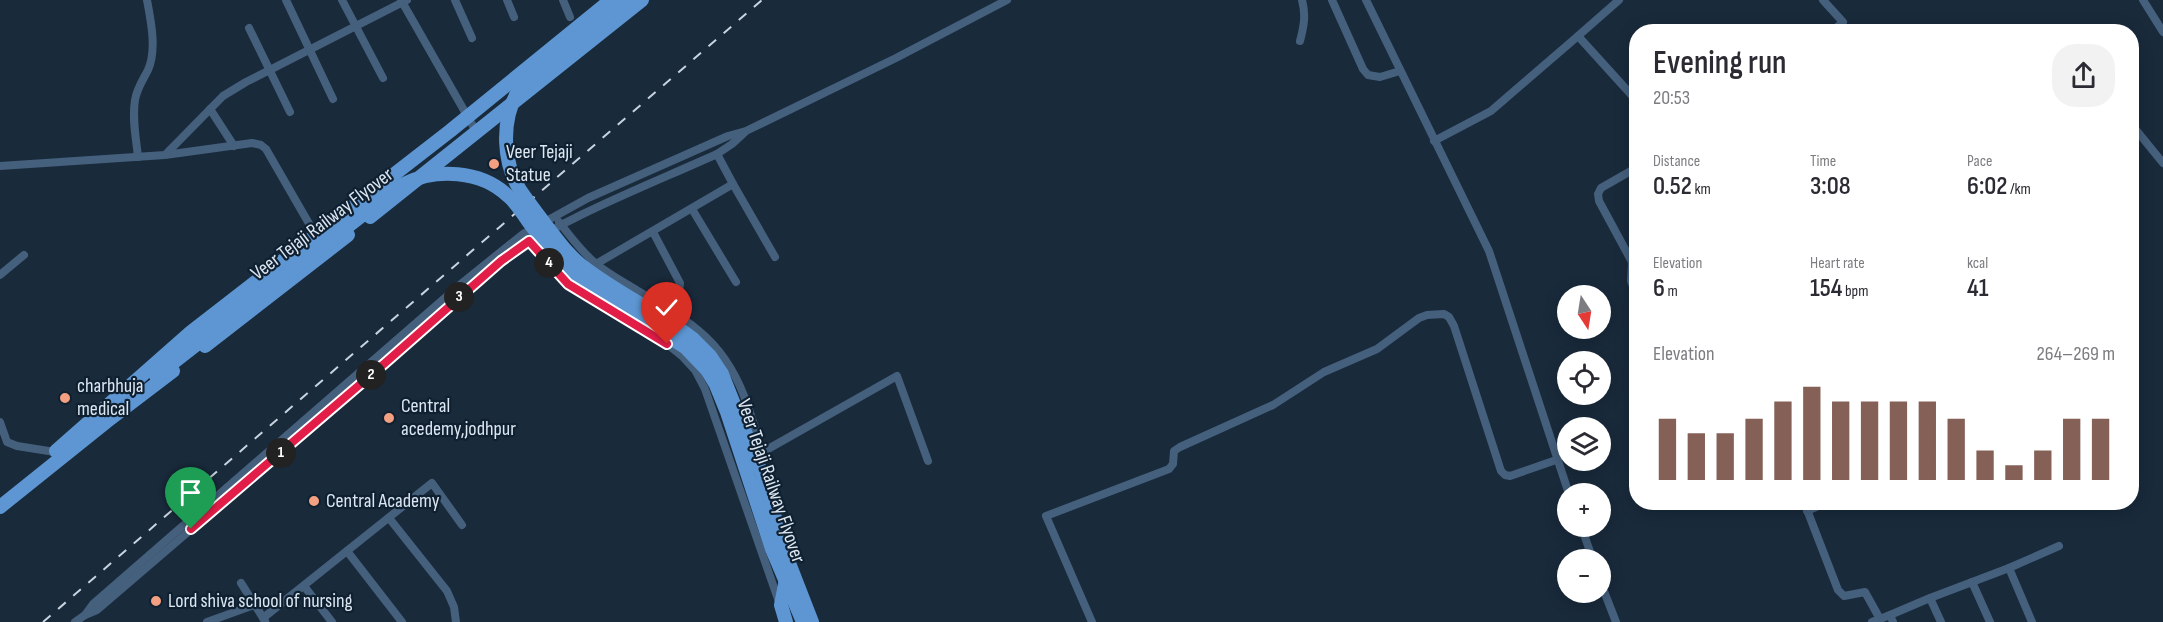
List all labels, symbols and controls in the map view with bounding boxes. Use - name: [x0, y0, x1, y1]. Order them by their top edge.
- text: Evening run: [1653, 43, 1787, 83]
- button: share: [2052, 44, 2115, 107]
- text: 20:53: [1653, 86, 1690, 110]
- place label: Veer Tejaji Statue: [506, 140, 573, 187]
- text: Distance: [1653, 152, 1700, 171]
- text: Time: [1810, 152, 1836, 171]
- text: Pace: [1967, 152, 1992, 171]
- marker: Veer Tejaji Statue: [487, 157, 501, 171]
- street label: Veer Tejaji Railway Flyover: [246, 163, 398, 285]
- text: 0.52: [1653, 171, 1692, 202]
- text: 3:08: [1810, 171, 1851, 202]
- text: 6:02: [1967, 171, 2007, 202]
- text: km: [1692, 180, 1711, 199]
- text: /km: [2007, 180, 2031, 199]
- pin: 4: [534, 248, 564, 278]
- text: 4: [545, 253, 553, 272]
- text: Elevation: [1653, 254, 1702, 273]
- text: Heart rate: [1810, 254, 1865, 273]
- text: kcal: [1967, 254, 1988, 273]
- text: 6: [1653, 273, 1665, 304]
- text: 154: [1810, 273, 1842, 304]
- text: 41: [1967, 273, 1988, 304]
- pin: 3: [444, 282, 474, 312]
- pin: [641, 282, 692, 344]
- text: m: [1665, 282, 1678, 301]
- text: bpm: [1842, 282, 1869, 301]
- north arrow: [1557, 285, 1611, 339]
- map controls: [1557, 285, 1611, 603]
- text: 3: [455, 287, 463, 306]
- icon: check: [650, 291, 683, 324]
- text: Elevation: [1653, 342, 1715, 366]
- text: 264–269 m: [2036, 342, 2115, 366]
- button: locate: [1557, 351, 1611, 405]
- pin: 2: [356, 360, 386, 390]
- text: 2: [367, 365, 375, 384]
- place label: charbhuja medical: [77, 374, 144, 421]
- marker: charbhuja medical: [58, 391, 72, 405]
- place label: Central acedemy,jodhpur: [401, 394, 516, 441]
- street label: Veer Tejaji Railway Flyover: [732, 396, 810, 566]
- marker: Central acedemy,jodhpur: [382, 411, 396, 425]
- button: layers: [1557, 417, 1611, 471]
- pin: 1: [266, 438, 296, 468]
- text: 1: [278, 443, 284, 462]
- pin: [165, 467, 216, 529]
- icon: arrive: [174, 476, 207, 509]
- button: +: [1557, 483, 1611, 537]
- place label: Central Academy: [326, 489, 440, 513]
- marker: Central Academy: [307, 494, 321, 508]
- button: −: [1557, 549, 1611, 603]
- place label: Lord shiva school of nursing: [168, 589, 352, 613]
- marker: Lord shiva school of nursing: [149, 594, 163, 608]

